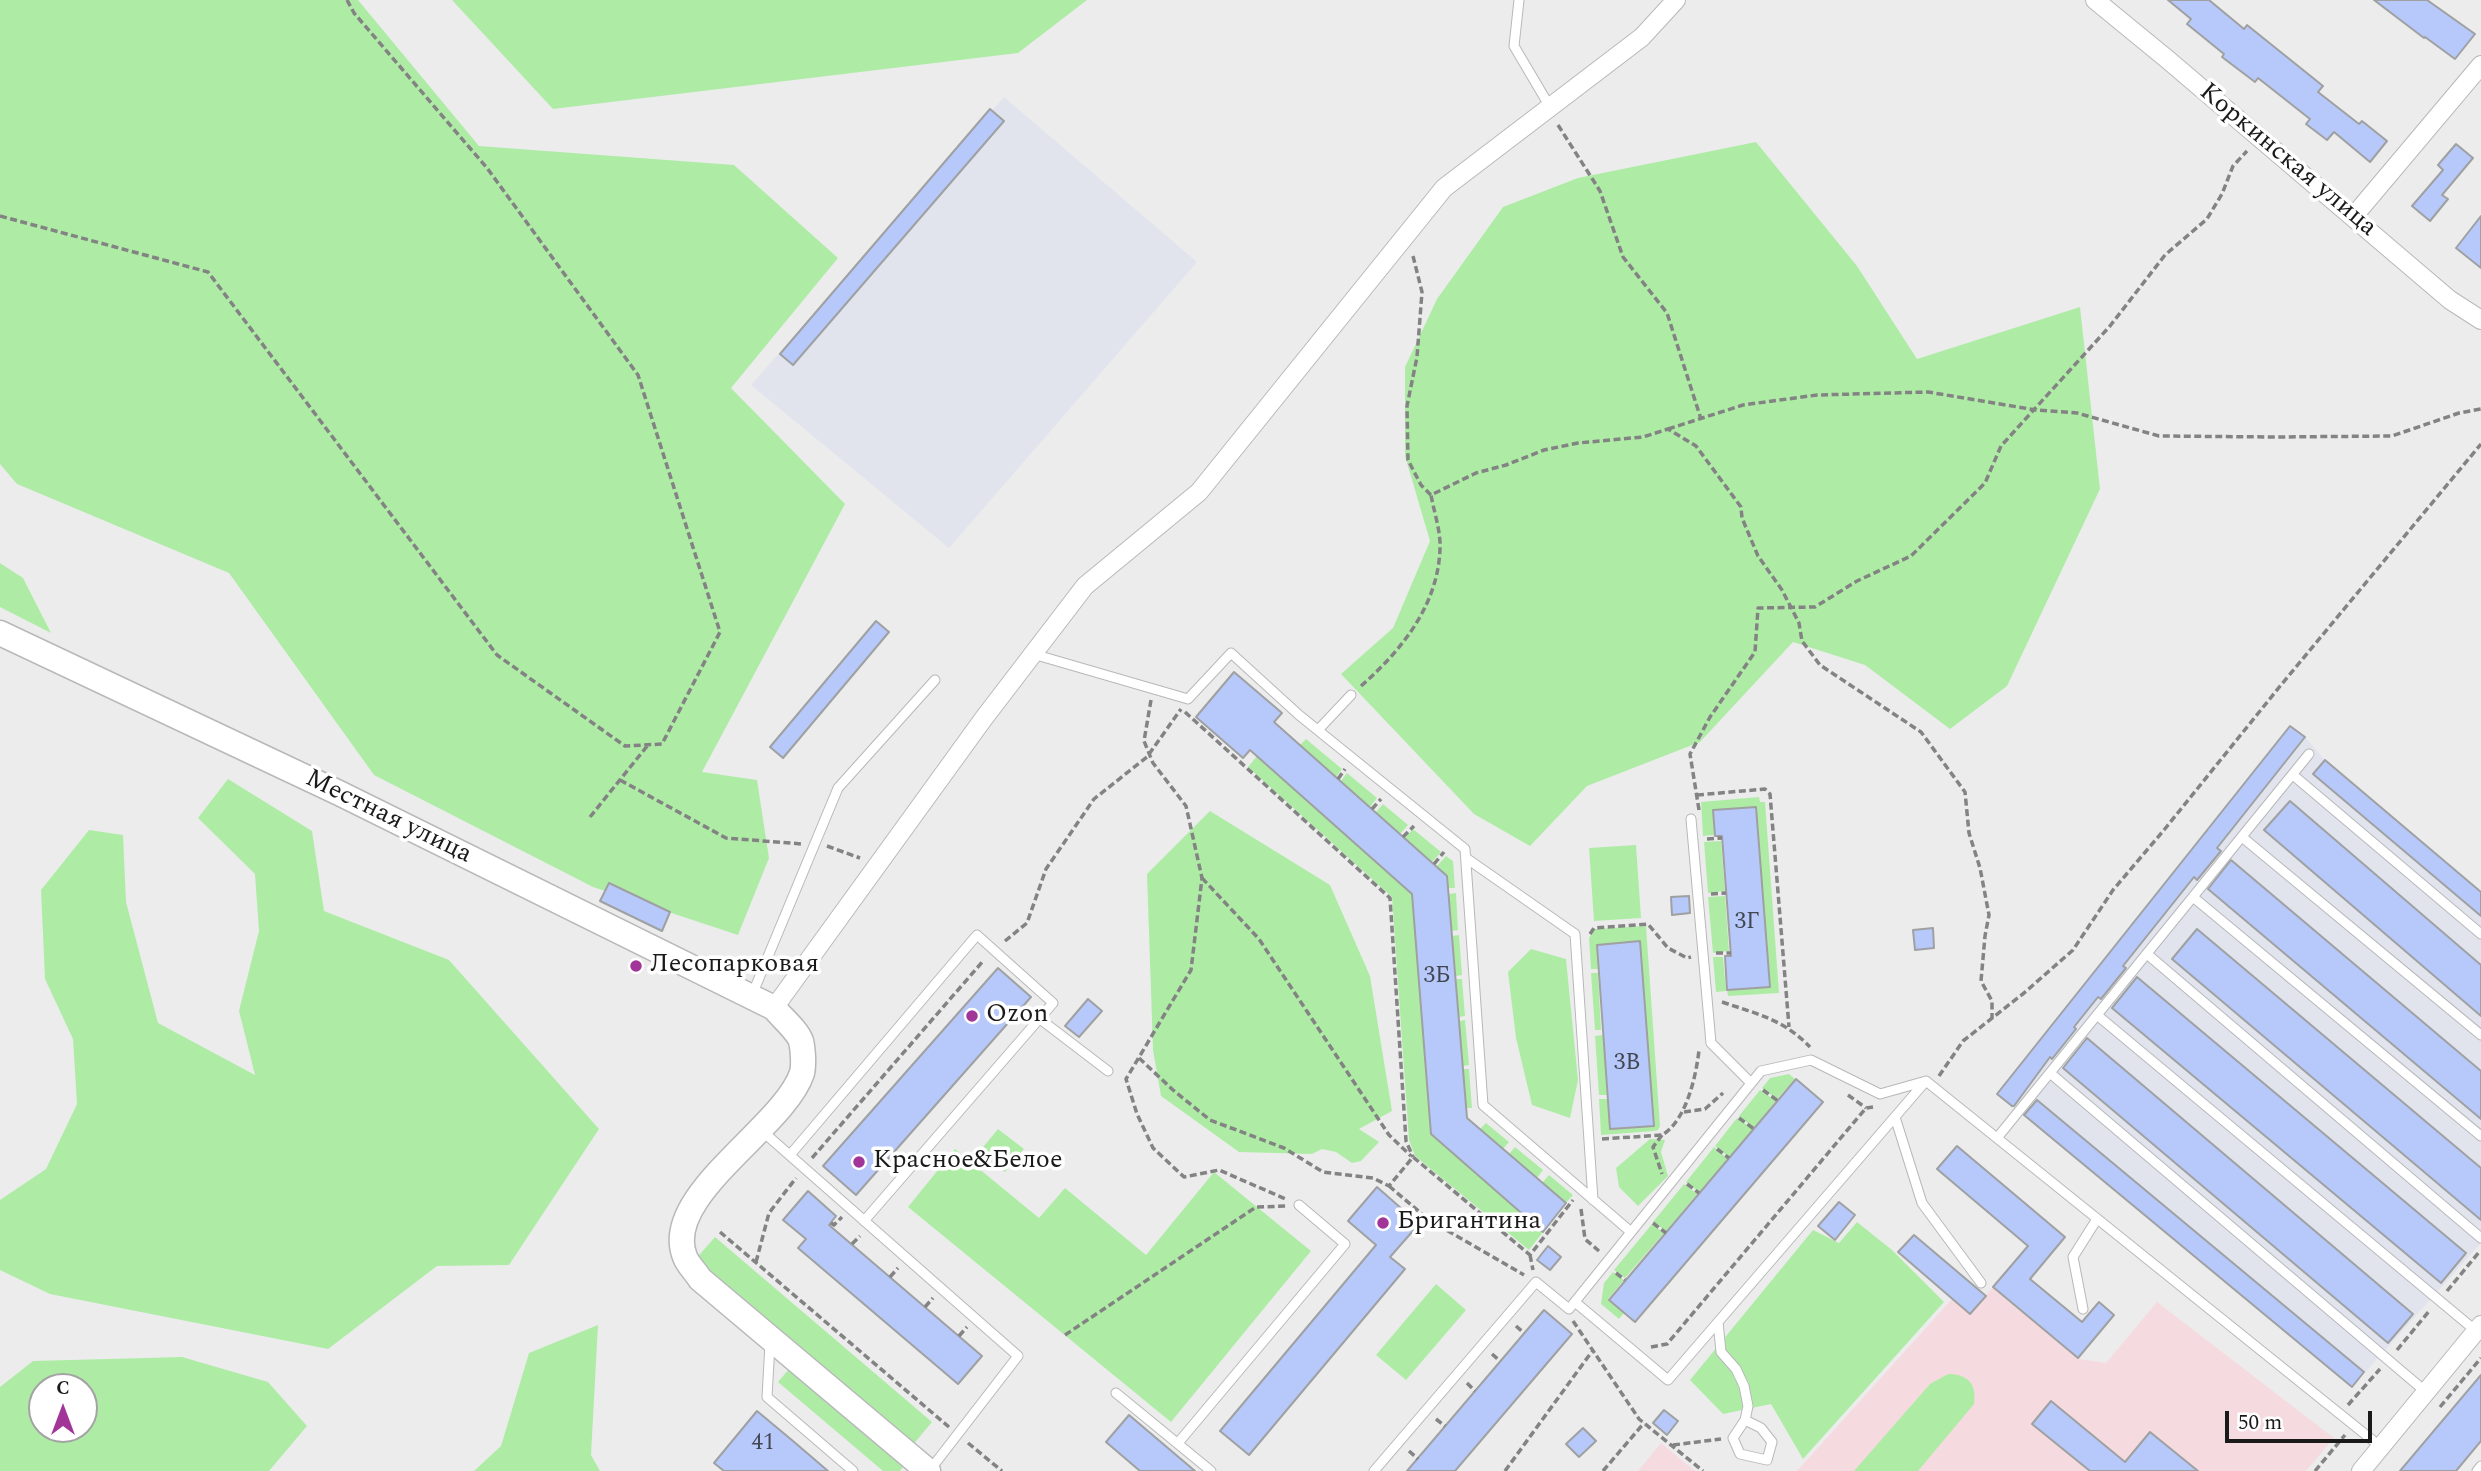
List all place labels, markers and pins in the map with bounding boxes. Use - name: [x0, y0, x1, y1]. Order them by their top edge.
- place label: Лесопарковая: [650, 950, 819, 982]
- marker: Лесопарковая: [628, 958, 644, 974]
- place label: Ozon: [986, 1000, 1048, 1032]
- marker: Ozon: [964, 1008, 980, 1024]
- place label: Красное&Белое: [873, 1146, 1063, 1178]
- marker: Красное&Белое: [851, 1154, 867, 1170]
- place label: Бригантина: [1397, 1207, 1541, 1239]
- marker: Бригантина: [1375, 1215, 1391, 1231]

